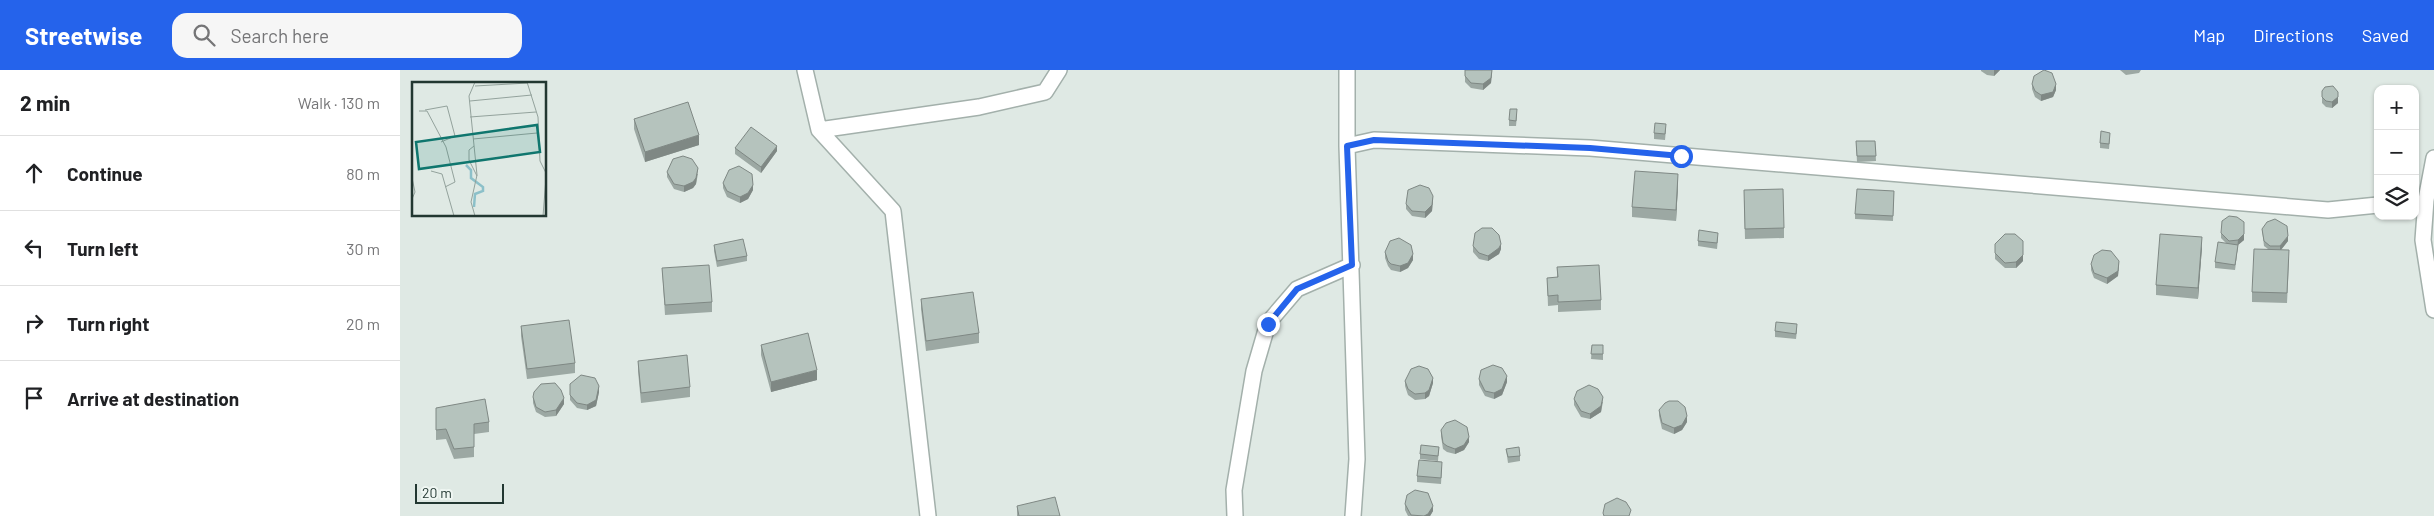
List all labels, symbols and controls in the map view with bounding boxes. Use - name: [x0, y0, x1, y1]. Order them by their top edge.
- search box: [172, 13, 522, 58]
- text: Streetwise: [25, 21, 142, 50]
- icon: search: [190, 21, 218, 49]
- text: Search here: [230, 24, 329, 47]
- text: Map: [2193, 24, 2225, 46]
- text: Directions: [2253, 24, 2334, 46]
- text: Saved: [2362, 24, 2409, 46]
- inset map: [412, 82, 546, 216]
- map controls: [2374, 85, 2419, 220]
- button: +: [2374, 85, 2419, 130]
- text: 2 min: [20, 90, 70, 115]
- text: Walk · 130 m: [298, 93, 380, 112]
- button: −: [2374, 130, 2419, 175]
- route start: [1670, 145, 1693, 168]
- icon: ahead: [20, 159, 48, 187]
- text: Continue: [67, 162, 143, 185]
- text: 80 m: [346, 164, 380, 183]
- button: layers: [2374, 175, 2419, 220]
- icon: left: [20, 234, 48, 262]
- text: Turn left: [67, 237, 138, 260]
- text: 30 m: [346, 239, 380, 258]
- icon: right: [20, 309, 48, 337]
- text: Turn right: [67, 312, 149, 335]
- route end: [1257, 313, 1280, 336]
- text: 20 m: [346, 314, 380, 333]
- icon: arrive: [20, 384, 48, 412]
- text: Arrive at destination: [67, 387, 239, 410]
- scale bar: [415, 481, 504, 504]
- text: 20 m: [422, 484, 452, 501]

